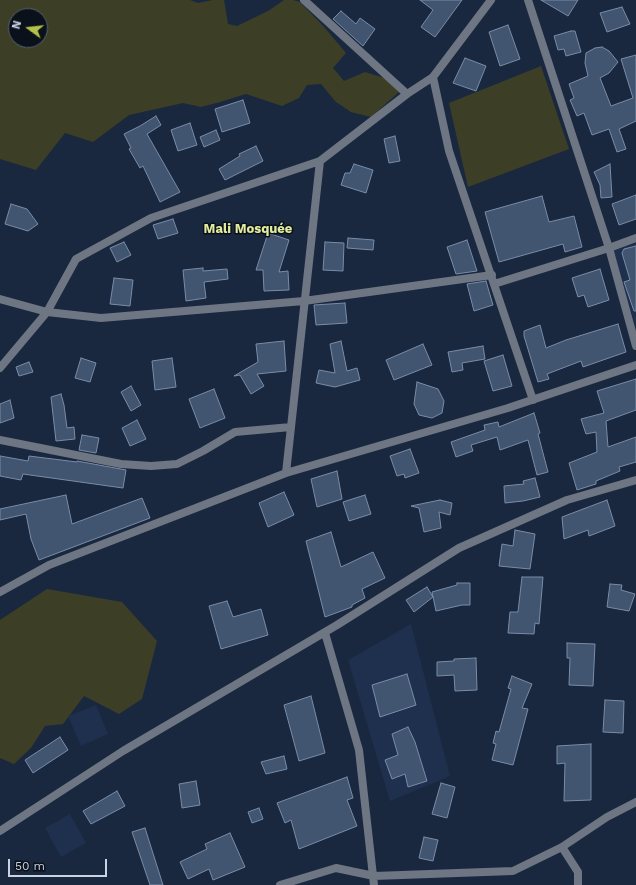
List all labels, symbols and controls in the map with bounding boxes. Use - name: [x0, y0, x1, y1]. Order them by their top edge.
- north arrow: [8, 8, 48, 48]
- text: N: [10, 19, 24, 31]
- district label: Mali Mosquée: [204, 221, 292, 237]
- scale bar: [10, 851, 109, 877]
- text: 50 m: [15, 859, 45, 873]

